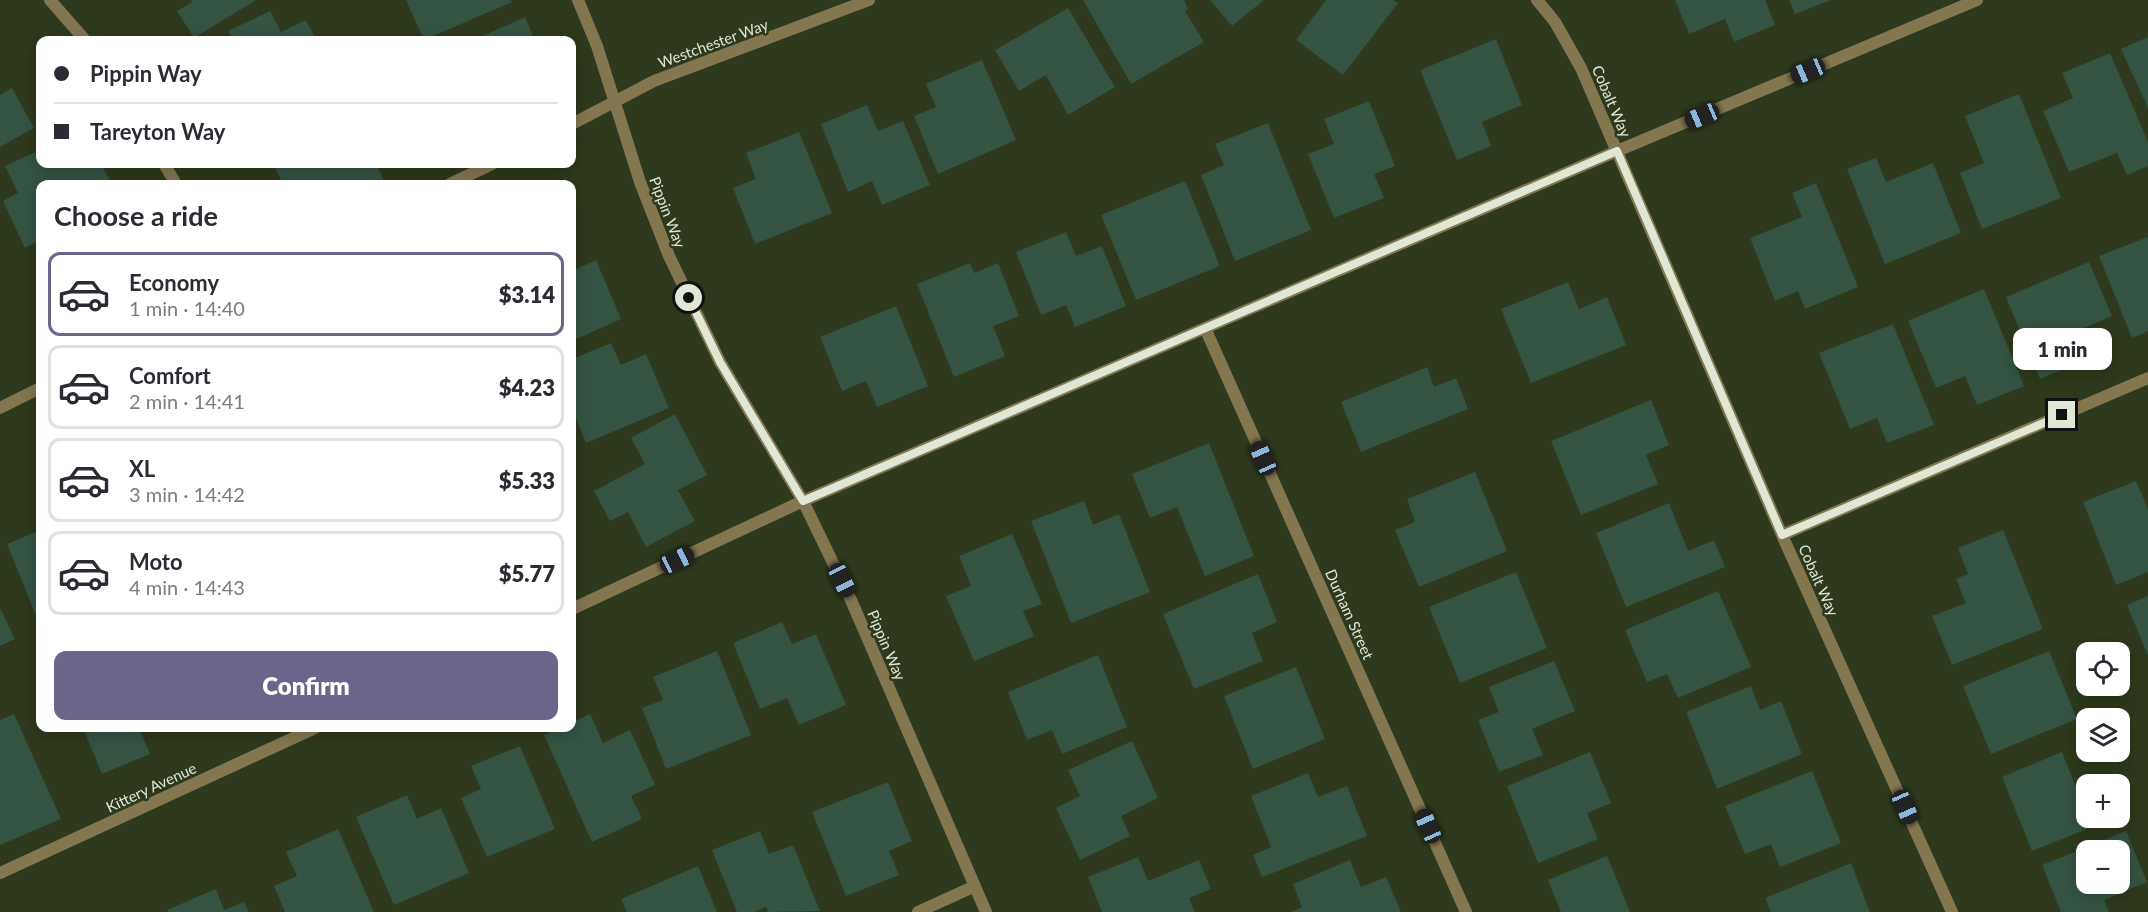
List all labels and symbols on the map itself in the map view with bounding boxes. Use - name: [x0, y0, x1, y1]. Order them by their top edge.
- street label: Westchester Way: [655, 15, 771, 71]
- car: [1788, 56, 1828, 86]
- street label: Cobalt Way: [1589, 62, 1635, 140]
- car: [1682, 101, 1722, 131]
- street label: Pippin Way: [646, 174, 690, 250]
- route start: [675, 284, 702, 311]
- callout: 1 min: [2012, 328, 2112, 370]
- route end: [2048, 401, 2075, 428]
- car: [1247, 438, 1279, 478]
- street label: Cobalt Way: [1795, 541, 1843, 619]
- car: [657, 544, 697, 576]
- car: [826, 560, 858, 600]
- street label: Durham Street: [1322, 566, 1378, 662]
- street label: Pippin Way: [864, 607, 910, 683]
- street label: Kittery Avenue: [103, 758, 199, 816]
- car: [1889, 787, 1921, 827]
- car: [1412, 806, 1444, 846]

